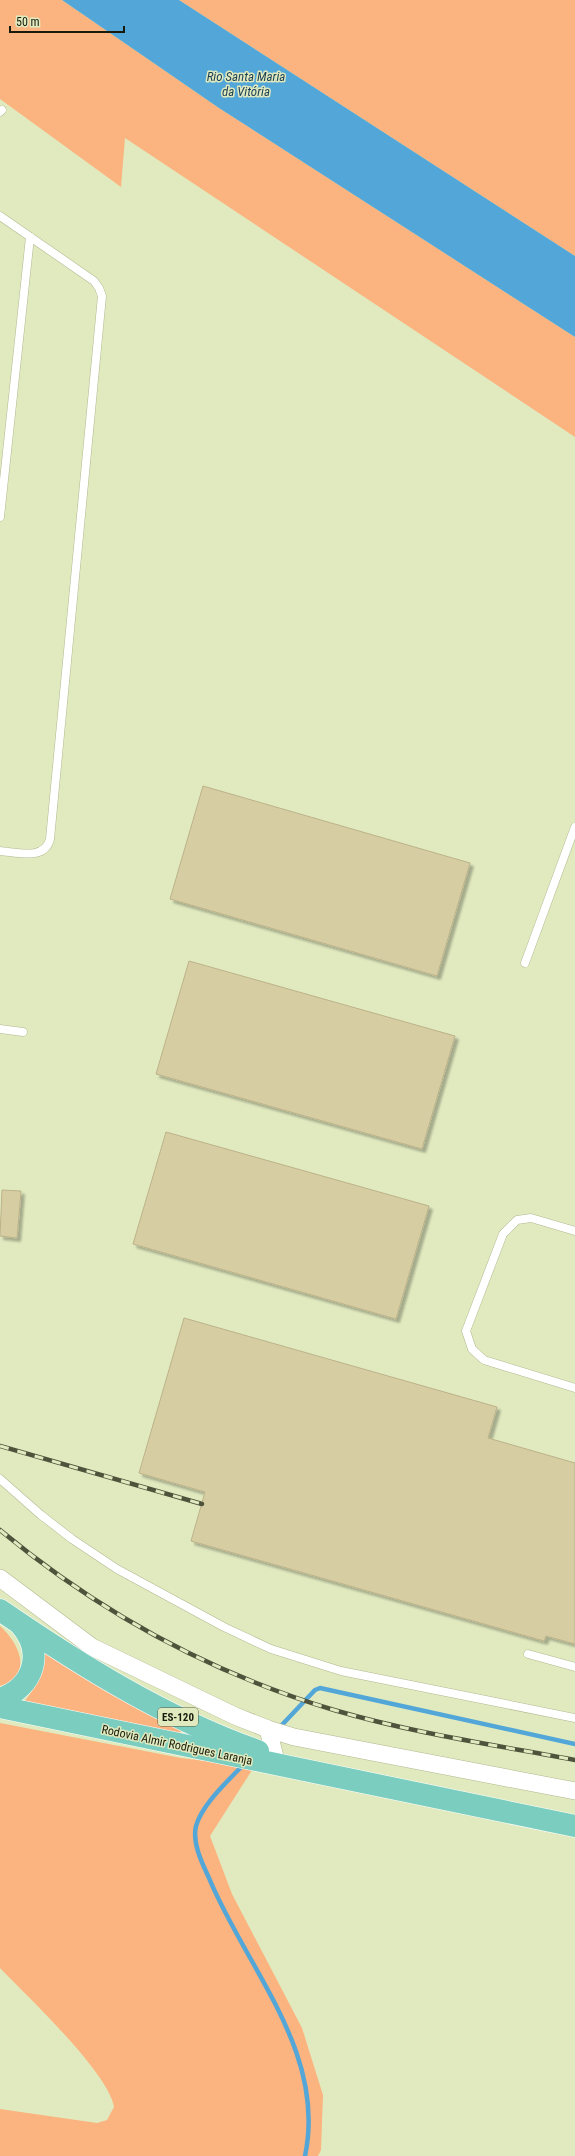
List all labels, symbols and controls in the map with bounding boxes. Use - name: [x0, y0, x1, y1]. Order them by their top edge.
- scale bar: [10, 8, 124, 34]
- text: 50 m: [16, 15, 40, 29]
- water label: Rio Santa Maria da Vitória: [207, 69, 285, 99]
- road number: ES-120: [158, 1708, 198, 1726]
- street label: Rodovia Almir Rodrigues Laranja: [100, 1722, 254, 1768]

